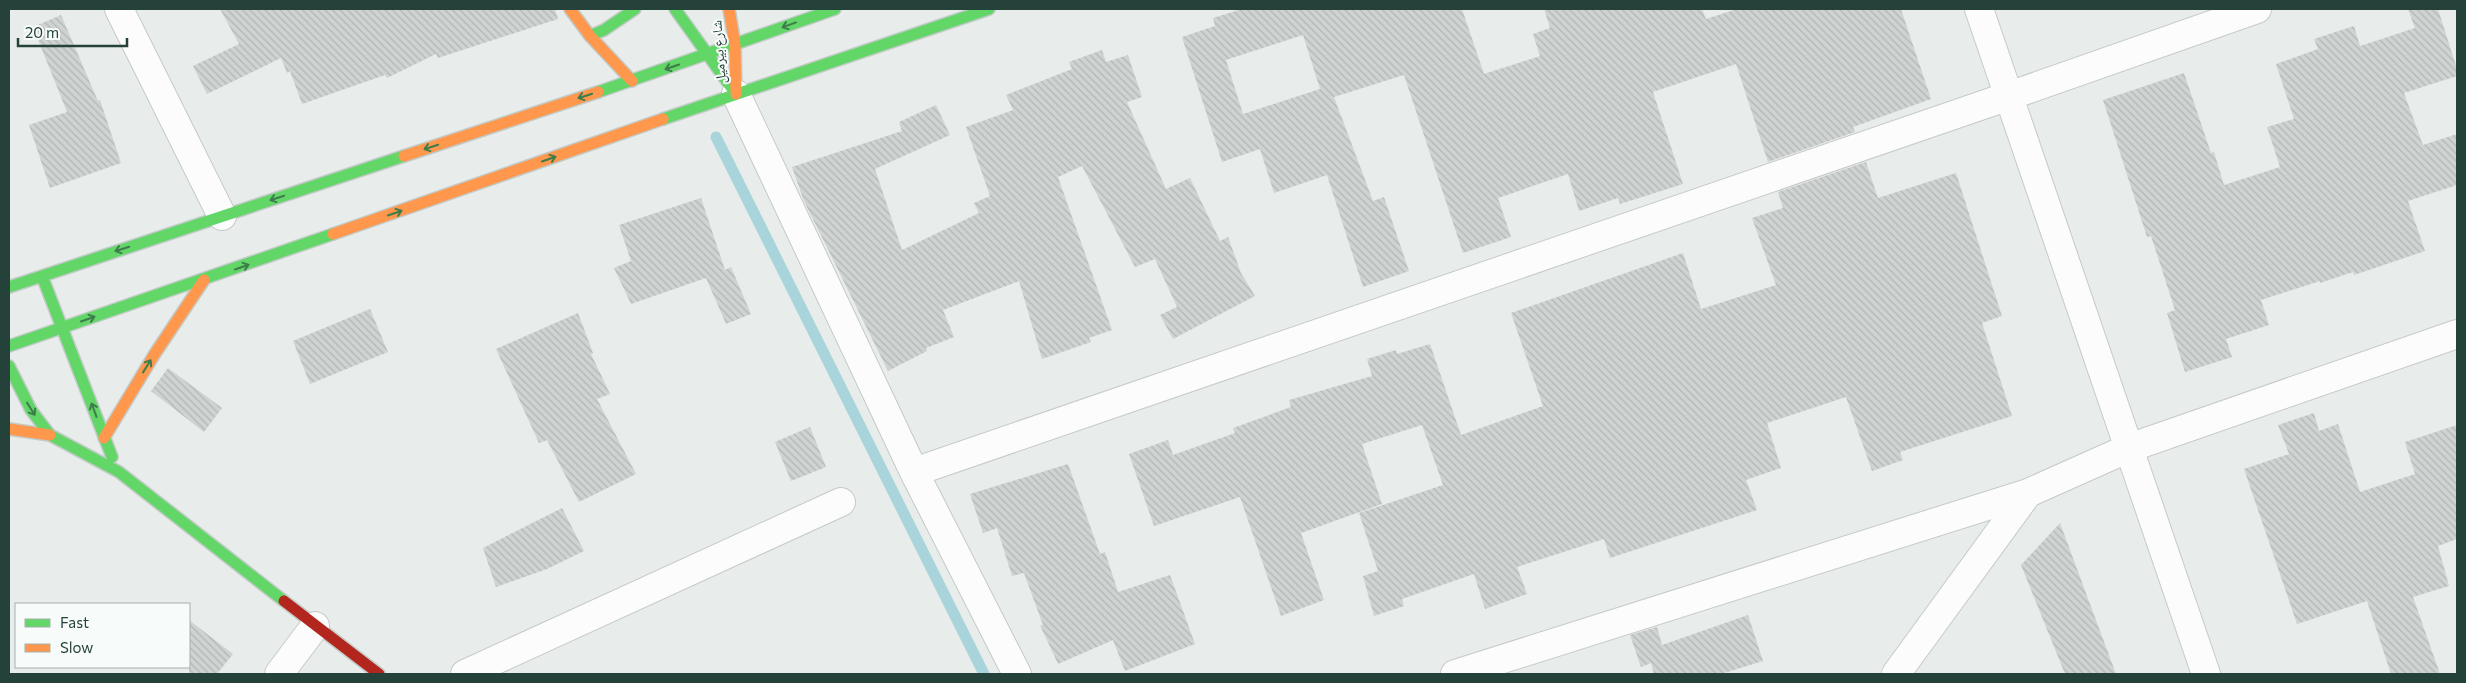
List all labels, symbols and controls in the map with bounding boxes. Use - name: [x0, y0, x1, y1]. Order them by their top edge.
- scale bar: [18, 15, 126, 47]
- street label: شارع بيرميل: [707, 20, 731, 84]
- one-way arrow: [782, 21, 798, 30]
- text: 20 m: [25, 23, 59, 41]
- one-way arrow: [665, 63, 681, 72]
- one-way arrow: [578, 92, 594, 101]
- one-way arrow: [424, 143, 439, 152]
- one-way arrow: [540, 154, 556, 163]
- one-way arrow: [269, 194, 285, 203]
- one-way arrow: [387, 208, 403, 217]
- one-way arrow: [115, 245, 131, 255]
- one-way arrow: [234, 261, 250, 271]
- one-way arrow: [80, 314, 95, 323]
- one-way arrow: [142, 360, 152, 374]
- one-way arrow: [26, 402, 36, 416]
- one-way arrow: [89, 403, 98, 419]
- legend: [15, 603, 190, 668]
- text: Fast: [60, 613, 89, 631]
- text: Slow: [60, 638, 93, 656]

